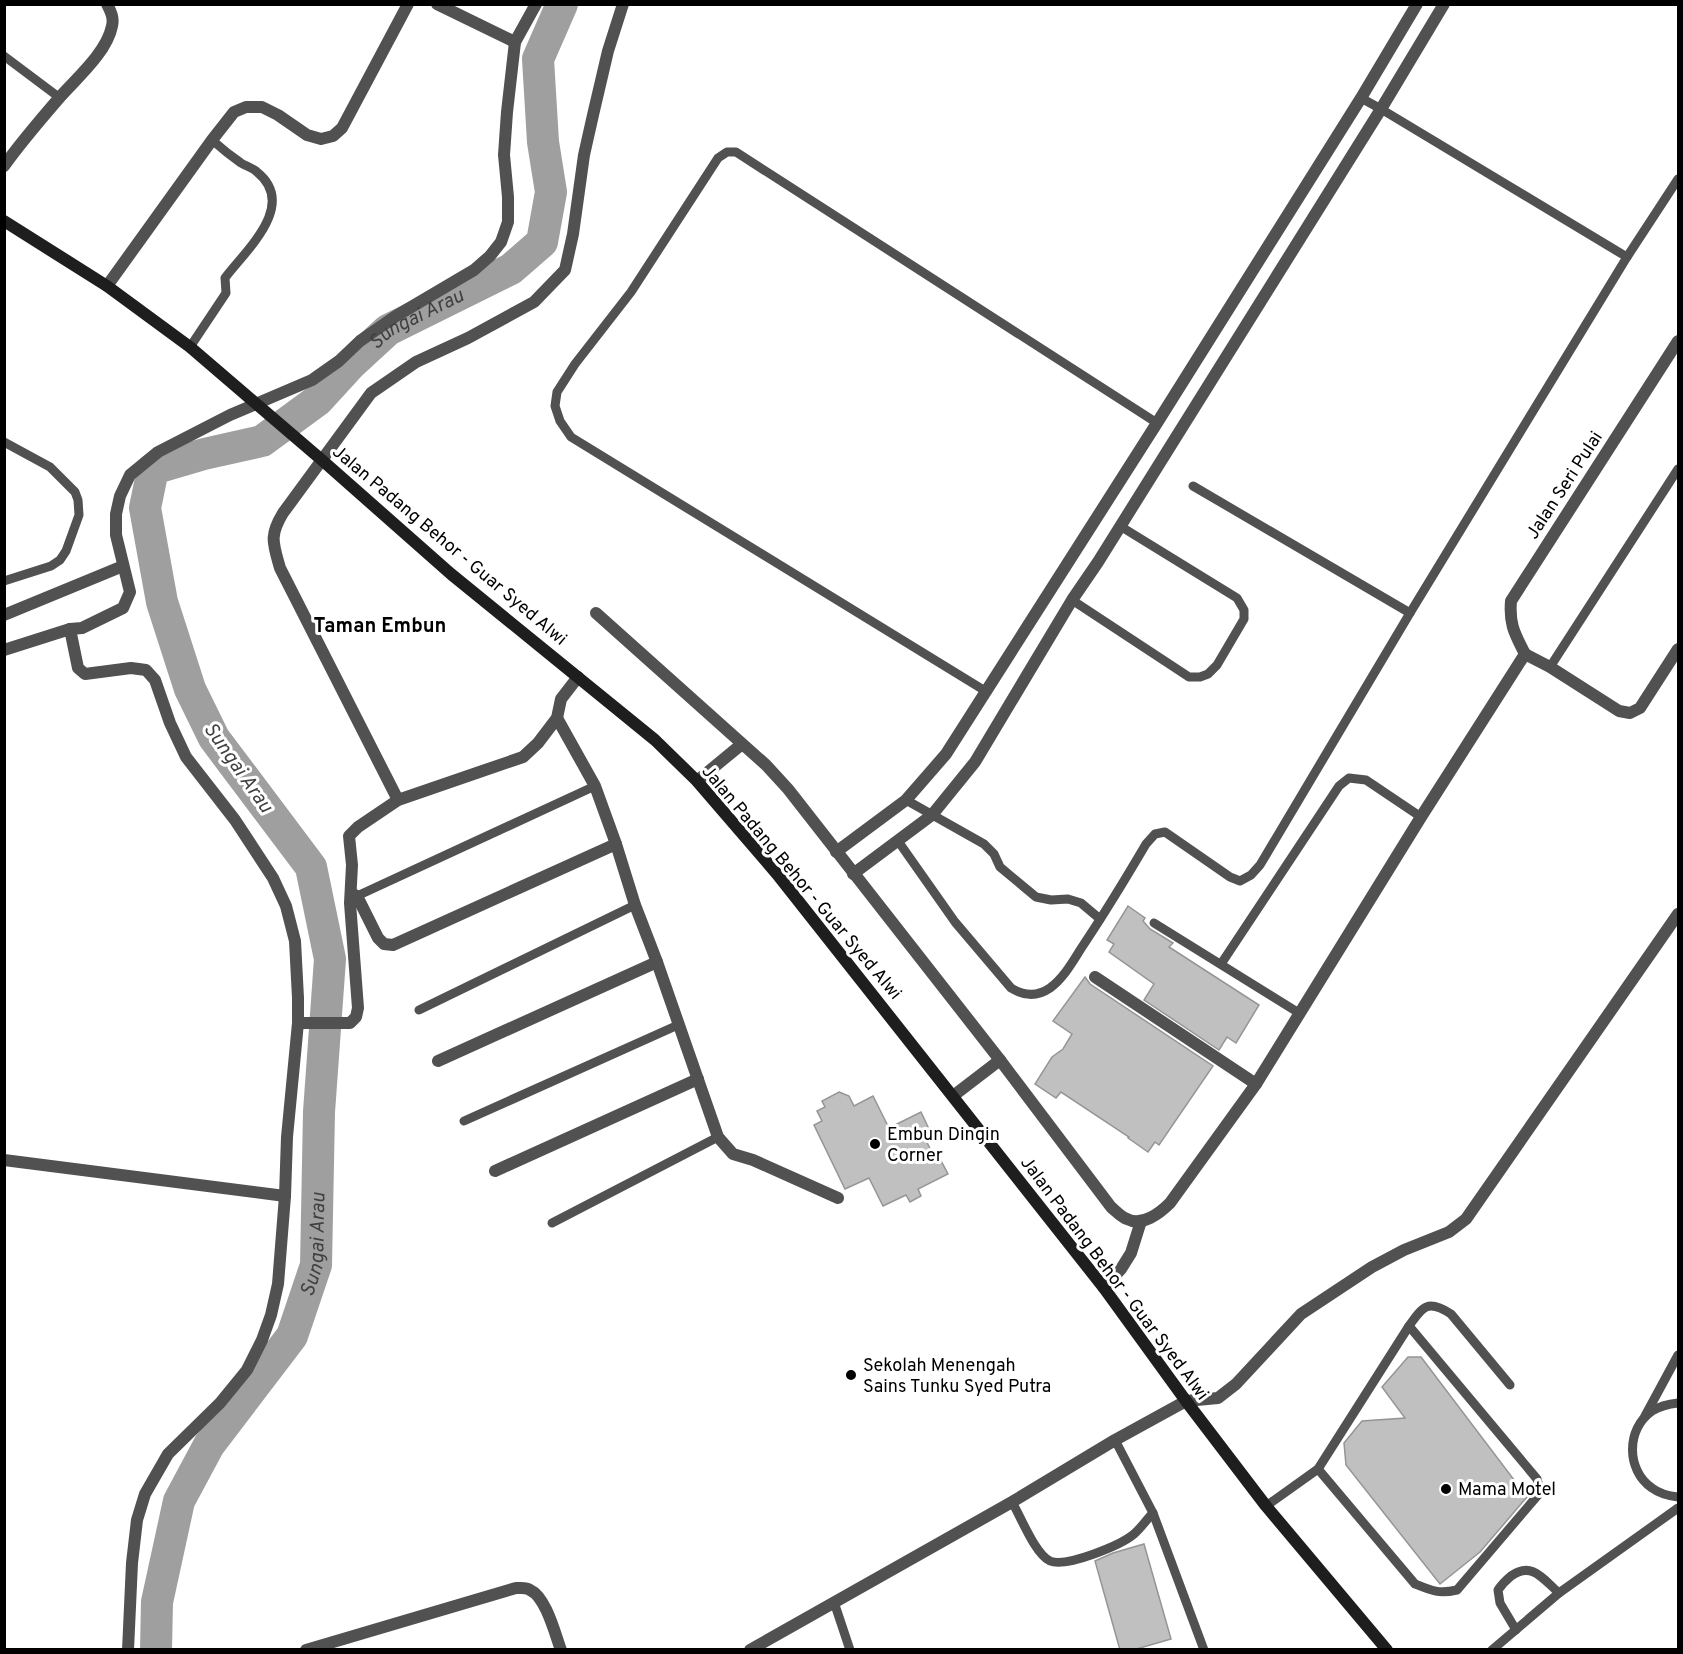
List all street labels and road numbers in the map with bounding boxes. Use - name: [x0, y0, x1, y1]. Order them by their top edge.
- street label: Jalan Seri Pulai: [1522, 428, 1609, 544]
- street label: Jalan Padang Behor - Guar Syed Alwi: [327, 441, 571, 651]
- street label: Jalan Padang Behor - Guar Syed Alwi: [696, 761, 906, 1005]
- street label: Jalan Padang Behor - Guar Syed Alwi: [1014, 1152, 1213, 1405]

